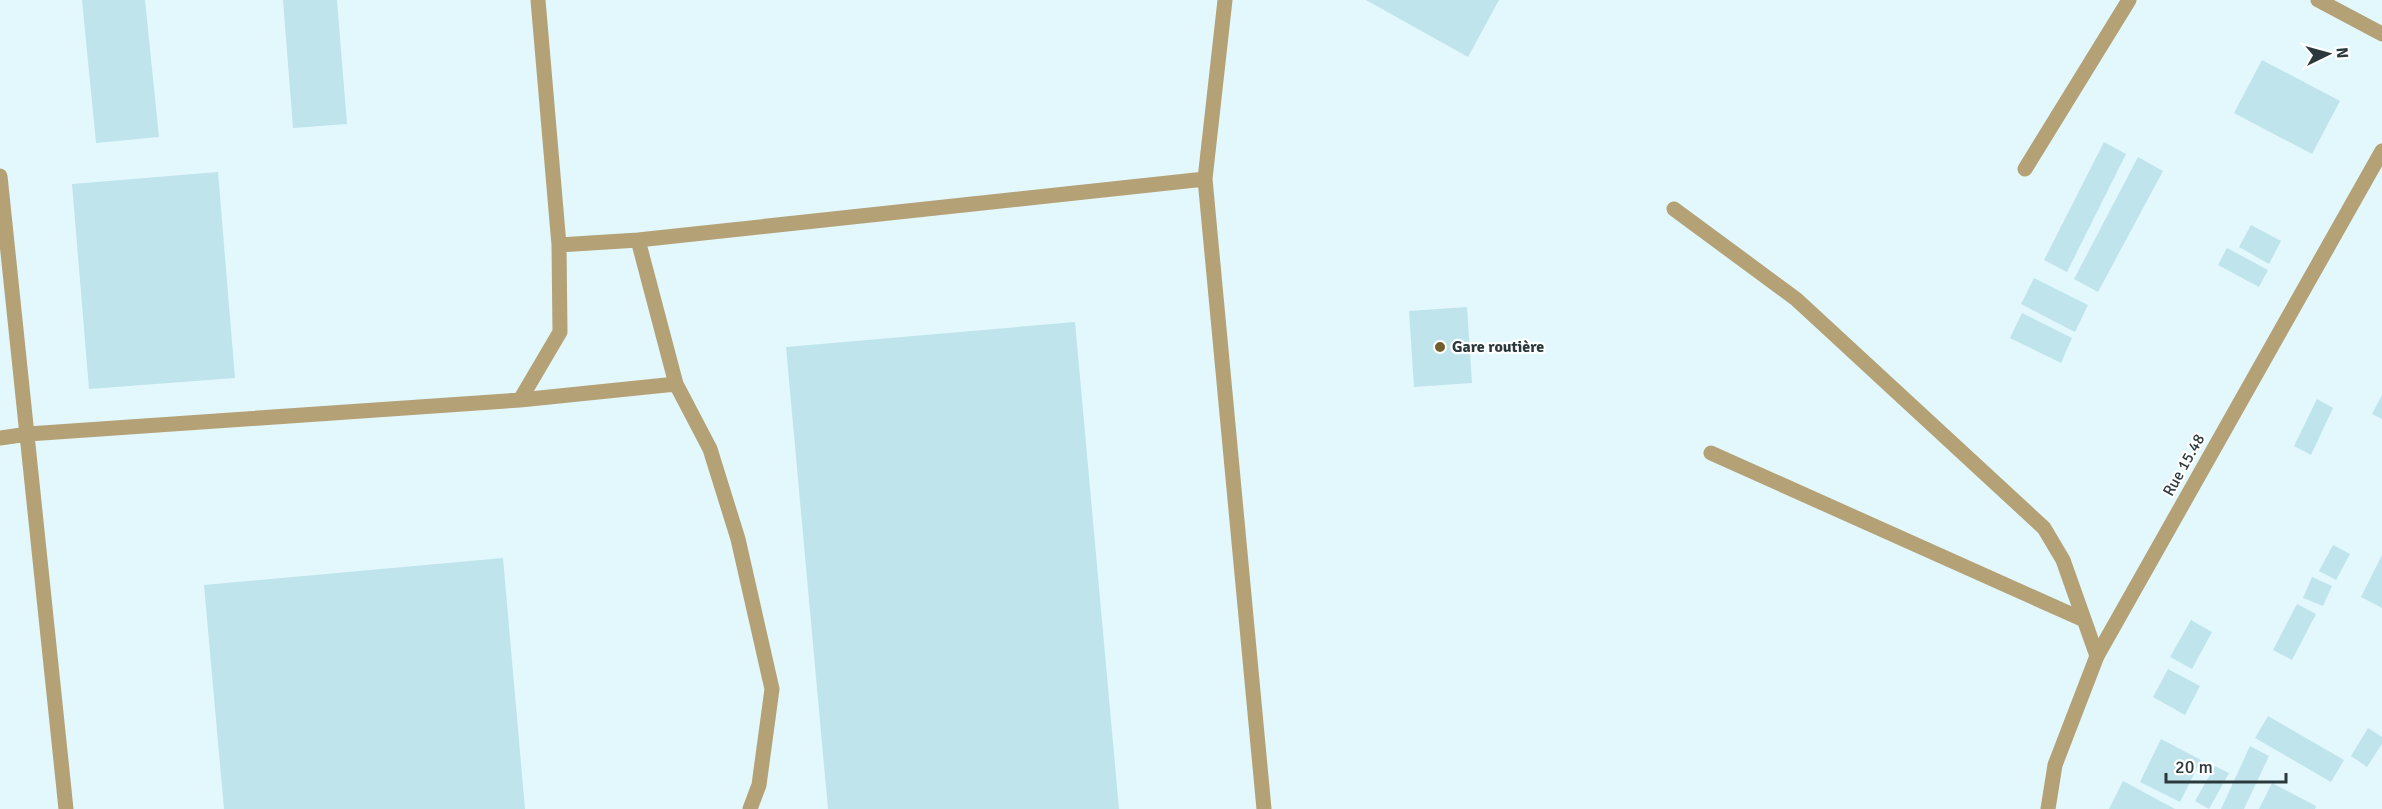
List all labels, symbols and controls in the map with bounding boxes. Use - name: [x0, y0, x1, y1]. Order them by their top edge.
- north arrow: [2298, 24, 2358, 84]
- text: N: [2331, 46, 2352, 59]
- place label: Gare routière: [1452, 337, 1544, 357]
- marker: Gare routière: [1433, 340, 1447, 354]
- street label: Rue 15.48: [2159, 430, 2209, 500]
- scale bar: [2166, 746, 2286, 784]
- text: 20 m: [2175, 756, 2213, 778]

